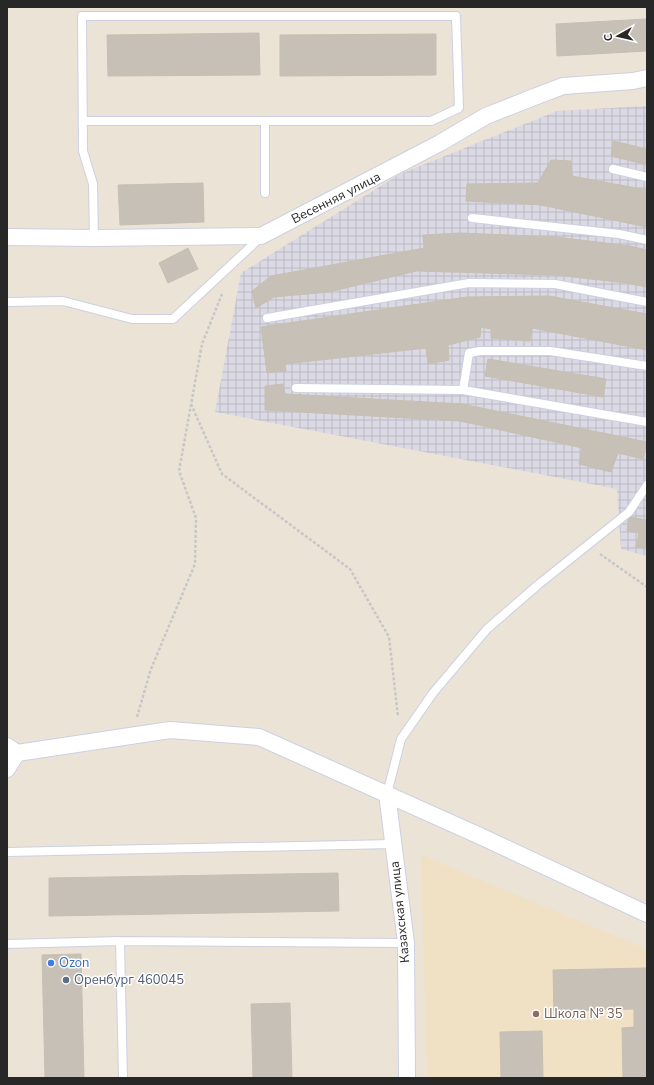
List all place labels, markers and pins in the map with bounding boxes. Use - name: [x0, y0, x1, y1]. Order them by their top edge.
- place label: Ozon: [59, 954, 89, 972]
- marker: Ozon: [46, 958, 56, 968]
- place label: Оренбург 460045: [74, 971, 184, 989]
- marker: Оренбург 460045: [61, 975, 71, 985]
- place label: Школа № 35: [544, 1005, 623, 1023]
- marker: Школа № 35: [531, 1009, 541, 1019]

